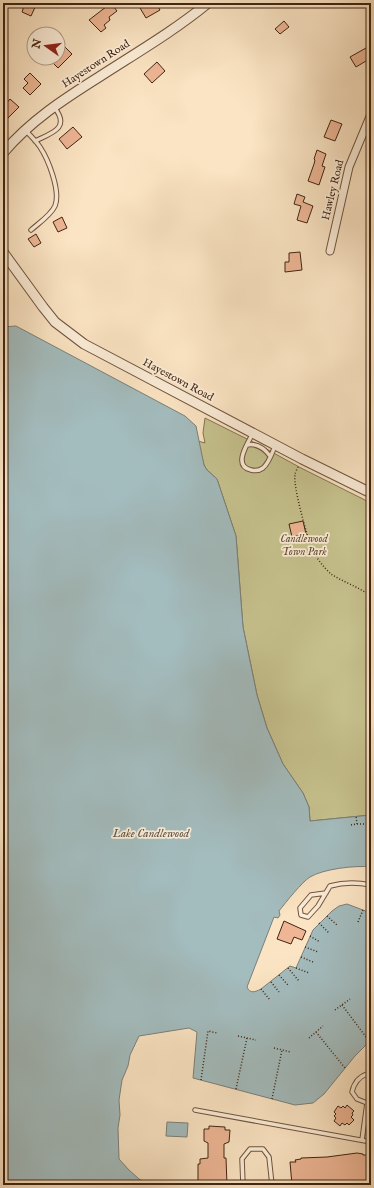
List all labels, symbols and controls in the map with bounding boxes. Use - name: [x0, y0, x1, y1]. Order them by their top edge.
- north arrow: [26, 26, 66, 66]
- text: N: [29, 37, 45, 51]
- street label: Hayestown Road: [59, 37, 133, 91]
- street label: Hawley Road: [319, 158, 347, 222]
- street label: Hayestown Road: [140, 355, 216, 405]
- park label: Candlewood Town Park: [280, 532, 329, 559]
- water label: Lake Candlewood: [112, 826, 191, 841]

